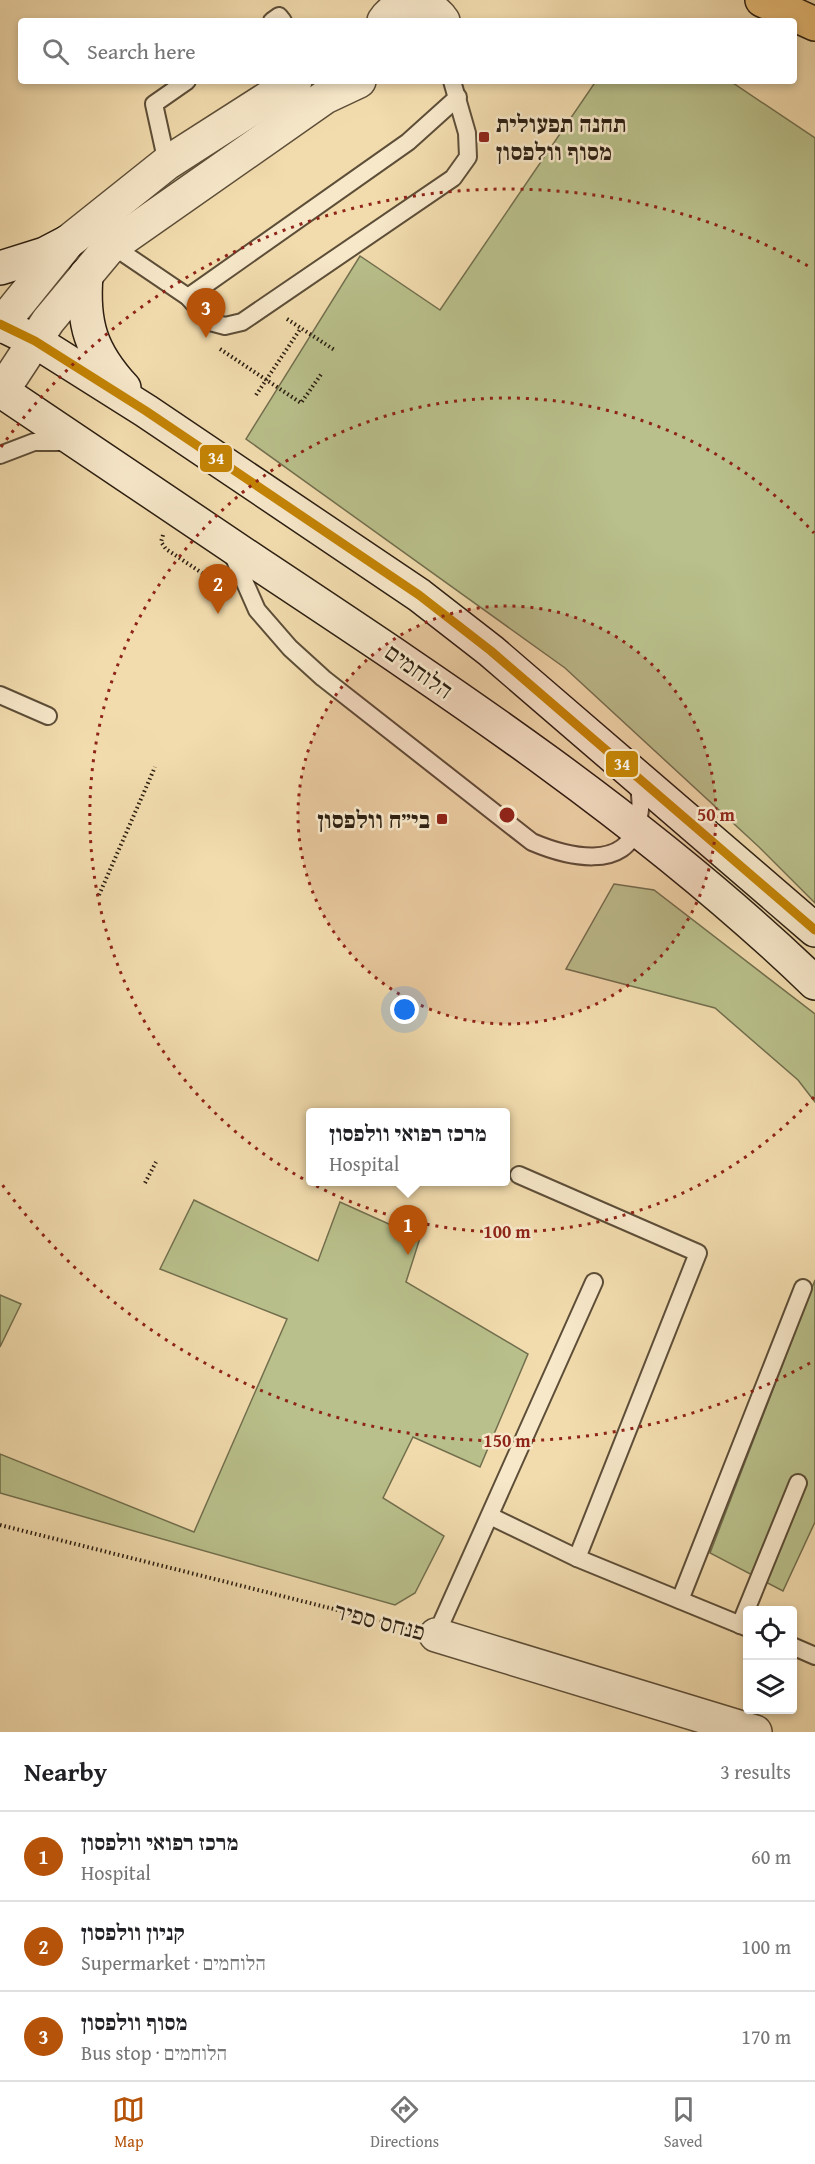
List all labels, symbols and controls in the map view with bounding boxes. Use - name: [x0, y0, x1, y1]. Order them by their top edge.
- search box: [18, 18, 797, 84]
- icon: search: [39, 35, 72, 68]
- text: Search here: [87, 35, 196, 67]
- place label: תחנה תפעולית מסוף וולפסון: [496, 106, 627, 169]
- marker: תחנה תפעולית מסוף וולפסון: [477, 130, 491, 144]
- pin: 3: [186, 288, 226, 338]
- line badge: 34: [199, 444, 233, 473]
- text: 34: [208, 446, 224, 470]
- pin: 2: [198, 564, 238, 614]
- street label: הלוחמים: [378, 635, 460, 707]
- line badge: 34: [605, 750, 639, 778]
- text: 34: [614, 752, 630, 776]
- text: 50 m: [697, 801, 736, 828]
- place label: בי״ח וולפסון: [317, 802, 430, 837]
- centre of rings: [497, 805, 517, 825]
- marker: בי״ח וולפסון: [435, 812, 449, 826]
- your location: [390, 995, 419, 1024]
- popup: [306, 1108, 510, 1186]
- text: מרכז רפואי וולפסון: [329, 1117, 487, 1149]
- text: Hospital: [329, 1149, 399, 1178]
- pin: 1: [388, 1206, 428, 1255]
- text: 100 m: [483, 1218, 531, 1245]
- text: 150 m: [483, 1427, 531, 1454]
- street label: פנחס ספיר: [331, 1593, 429, 1649]
- map controls: [743, 1606, 797, 1714]
- button: locate: [743, 1606, 797, 1660]
- button: layers: [743, 1660, 797, 1714]
- text: Nearby: [24, 1752, 107, 1791]
- text: 3 results: [720, 1757, 791, 1786]
- text: מרכז רפואי וולפסון: [81, 1826, 238, 1858]
- text: 1: [38, 1842, 49, 1871]
- text: 60 m: [751, 1842, 791, 1871]
- text: Hospital: [81, 1858, 151, 1887]
- text: קניון וולפסון: [81, 1916, 185, 1948]
- text: 2: [38, 1932, 49, 1961]
- text: 100 m: [741, 1932, 791, 1961]
- text: Supermarket · הלוחמים: [81, 1948, 266, 1977]
- text: מסוף וולפסון: [81, 2006, 187, 2038]
- text: 3: [38, 2022, 49, 2051]
- text: 170 m: [741, 2022, 791, 2051]
- text: Bus stop · הלוחמים: [81, 2038, 227, 2067]
- tab: Map: [112, 2093, 145, 2153]
- tab: Directions: [370, 2093, 439, 2153]
- tab: Saved: [664, 2093, 703, 2153]

